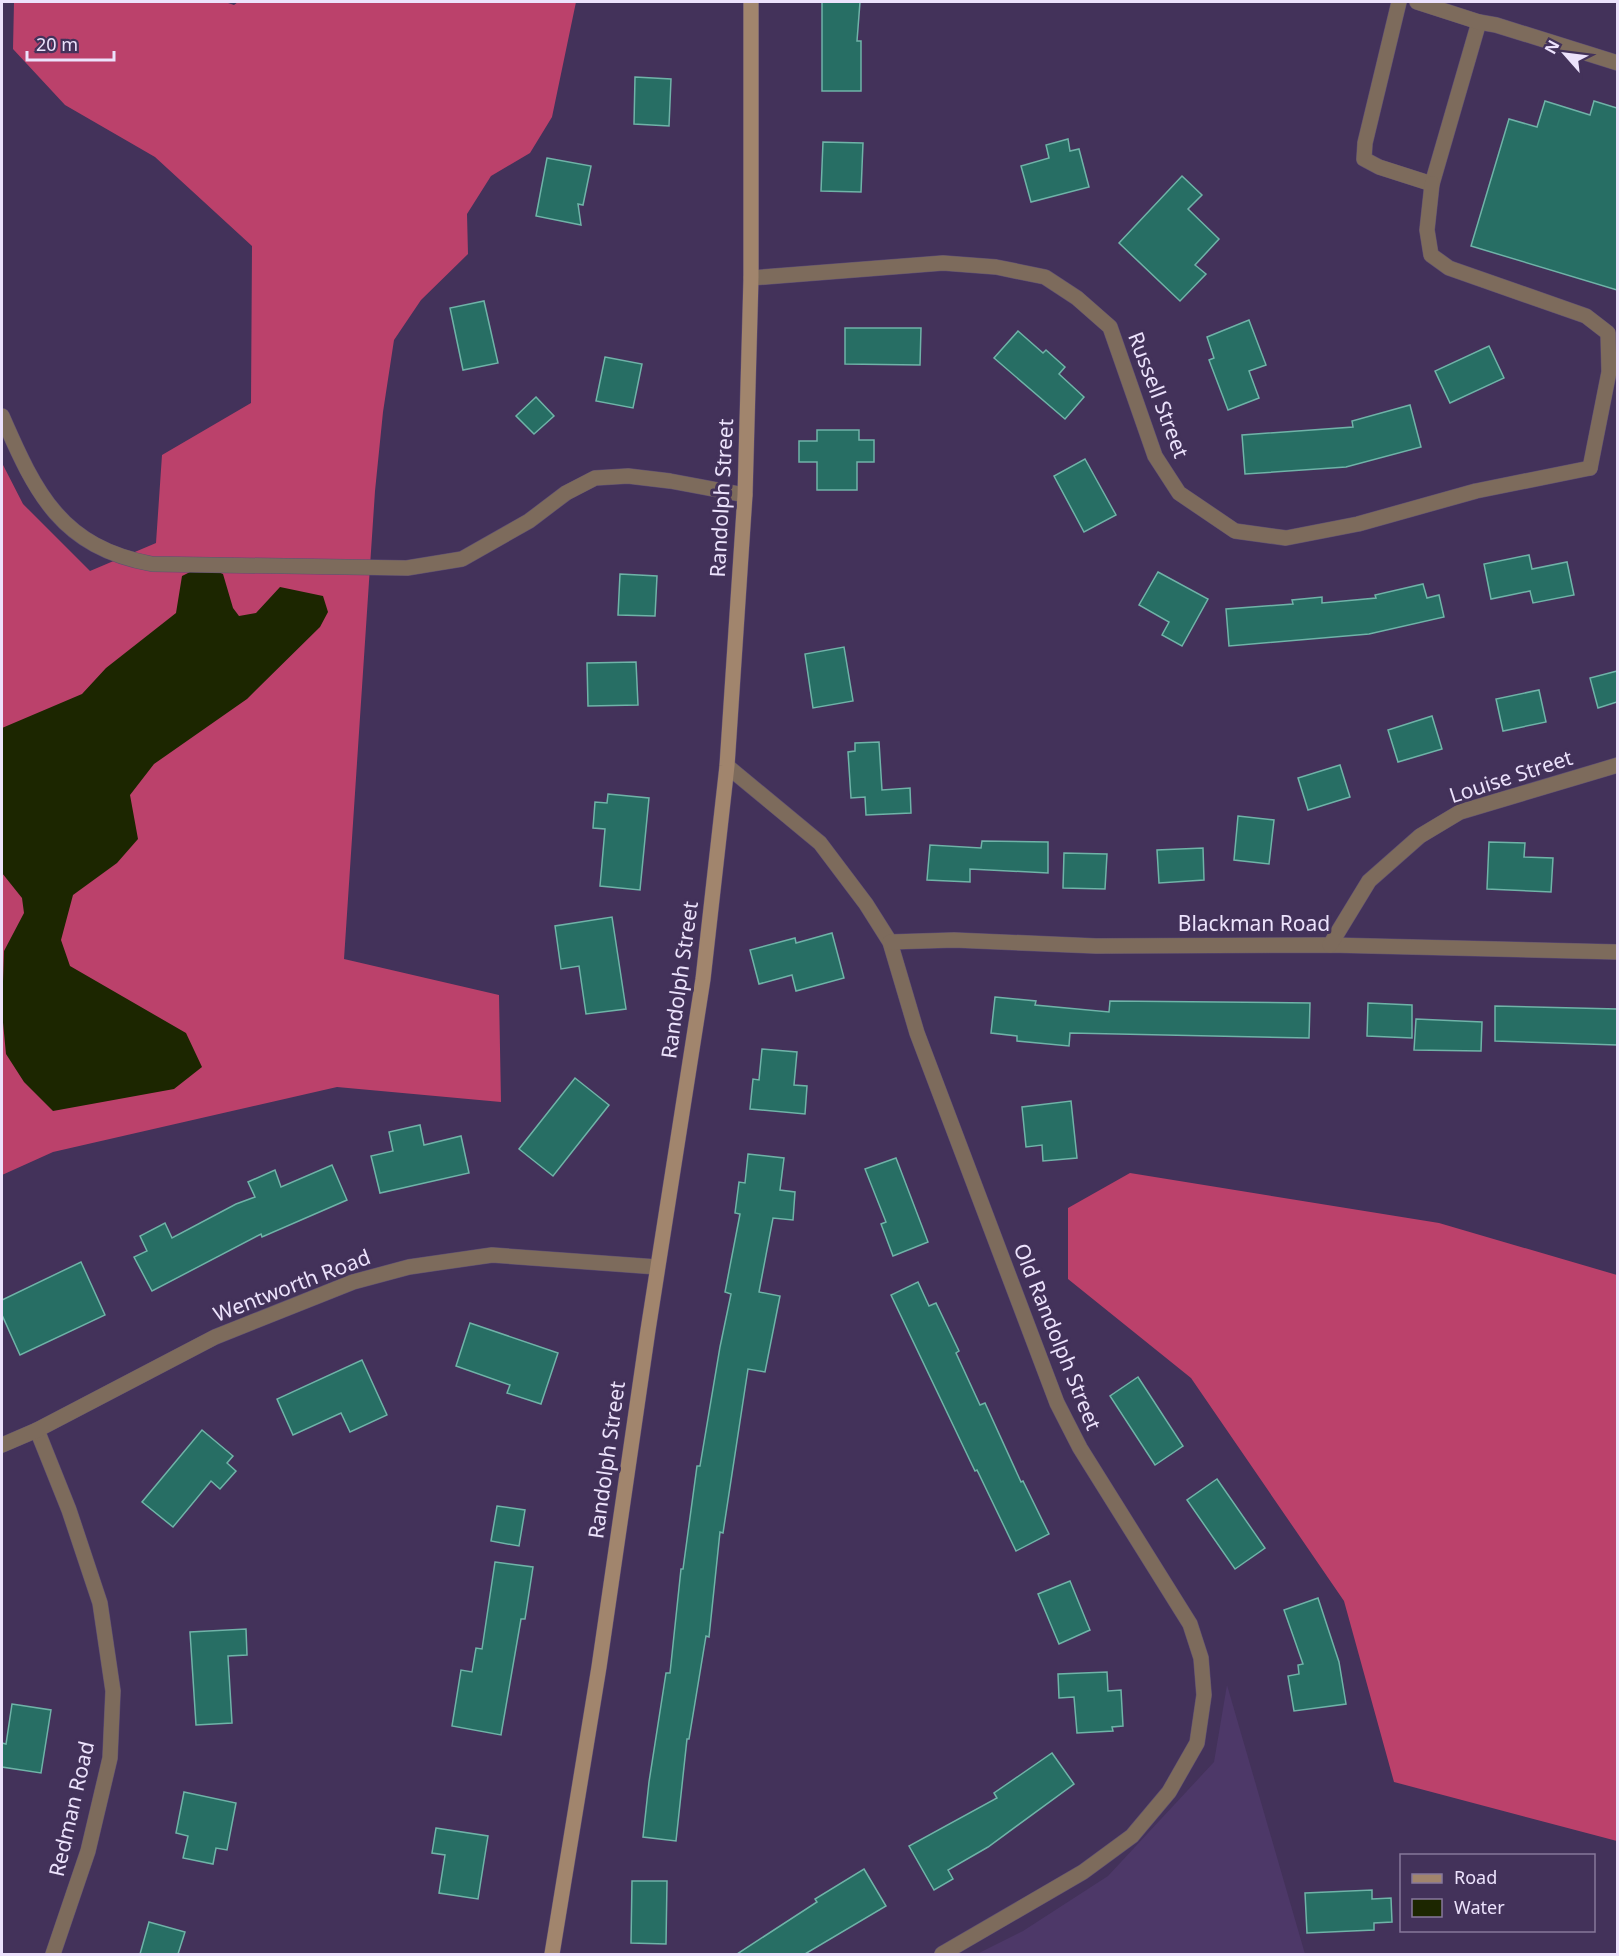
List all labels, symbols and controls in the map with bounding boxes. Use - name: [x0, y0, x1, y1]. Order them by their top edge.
- scale bar: [27, 24, 114, 62]
- north arrow: [1535, 24, 1595, 84]
- text: 20 m: [36, 32, 78, 56]
- text: N: [1539, 36, 1565, 58]
- street label: Russell Street: [1122, 328, 1196, 462]
- street label: Randolph Street: [703, 417, 739, 578]
- street label: Louise Street: [1445, 743, 1576, 809]
- street label: Randolph Street: [654, 899, 704, 1060]
- street label: Blackman Road: [1178, 909, 1330, 937]
- street label: Old Randolph Street: [1008, 1239, 1108, 1435]
- street label: Wentworth Road: [209, 1242, 374, 1328]
- street label: Randolph Street: [581, 1379, 631, 1540]
- street label: Redman Road: [42, 1738, 100, 1879]
- legend: [1400, 1854, 1595, 1932]
- text: Road: [1454, 1865, 1497, 1889]
- text: Water: [1454, 1895, 1505, 1919]

